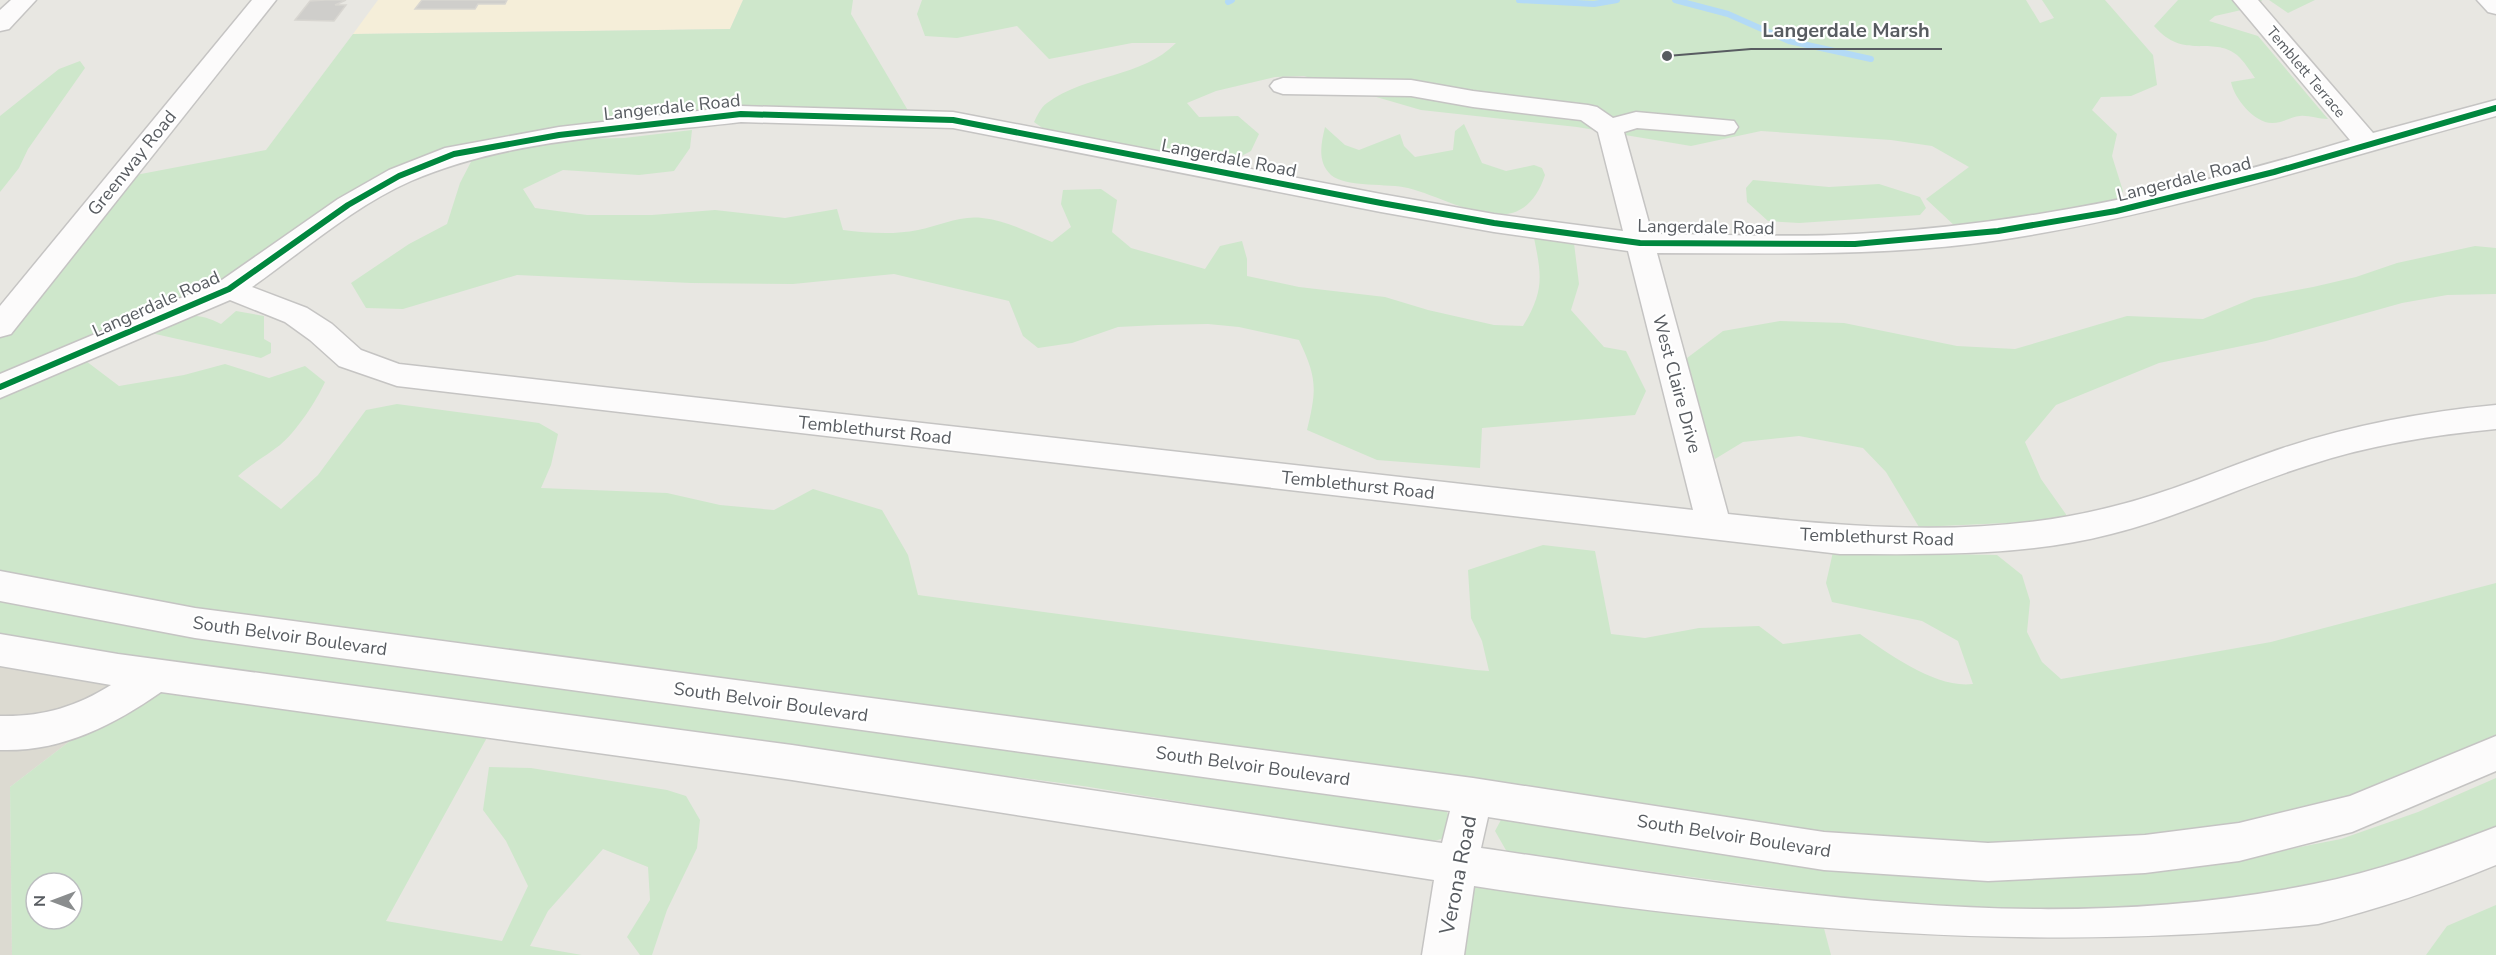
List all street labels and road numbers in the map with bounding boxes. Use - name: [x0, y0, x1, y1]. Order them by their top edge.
- street label: Temblett Terrace: [2262, 22, 2350, 122]
- street label: Langerdale Road: [602, 88, 742, 126]
- street label: Greenway Road: [82, 105, 182, 221]
- street label: Langerdale Road: [1159, 133, 1299, 183]
- street label: Langerdale Road: [2114, 151, 2254, 207]
- street label: Langerdale Road: [1637, 214, 1775, 240]
- street label: Langerdale Road: [88, 265, 224, 343]
- street label: West Claire Drive: [1647, 312, 1707, 456]
- street label: Temblethurst Road: [797, 410, 953, 450]
- street label: Temblethurst Road: [1280, 465, 1436, 505]
- street label: Temblethurst Road: [1800, 522, 1954, 552]
- street label: South Belvoir Boulevard: [191, 610, 389, 662]
- street label: South Belvoir Boulevard: [672, 676, 870, 728]
- street label: South Belvoir Boulevard: [1154, 740, 1352, 792]
- street label: South Belvoir Boulevard: [1635, 809, 1833, 863]
- street label: Verona Road: [1433, 813, 1483, 938]

